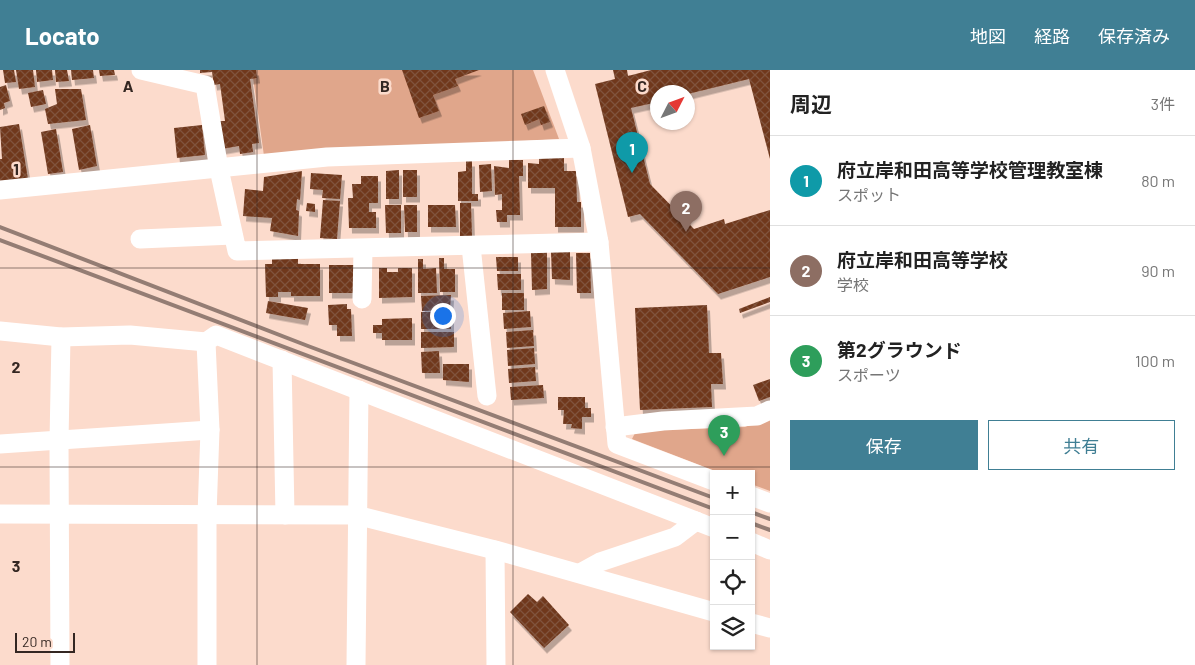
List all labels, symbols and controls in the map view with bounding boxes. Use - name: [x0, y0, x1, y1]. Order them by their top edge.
- text: Locato: [25, 21, 100, 50]
- text: 地図: [970, 25, 1006, 47]
- text: 経路: [1034, 25, 1070, 47]
- text: 保存済み: [1098, 25, 1170, 47]
- text: A: [123, 76, 134, 95]
- text: B: [380, 76, 390, 95]
- text: C: [637, 76, 647, 95]
- north arrow: [650, 85, 695, 130]
- text: 周辺: [790, 91, 832, 116]
- text: 3件: [1151, 94, 1175, 113]
- pin: 1: [616, 132, 648, 173]
- text: 府立岸和田高等学校管理教室棟: [837, 158, 1103, 181]
- text: 1: [13, 159, 19, 178]
- text: 1: [803, 171, 809, 190]
- text: 80 m: [1141, 171, 1175, 190]
- text: スポット: [837, 185, 901, 204]
- pin: 2: [670, 191, 702, 232]
- text: 府立岸和田高等学校: [837, 248, 1008, 271]
- text: 2: [802, 261, 810, 280]
- text: 90 m: [1141, 261, 1175, 280]
- text: 学校: [837, 275, 869, 294]
- your location: [430, 303, 456, 329]
- text: 第2グラウンド: [837, 338, 962, 361]
- text: 3: [802, 351, 810, 370]
- text: 100 m: [1135, 351, 1175, 370]
- text: 2: [12, 357, 21, 376]
- text: スポーツ: [837, 365, 901, 384]
- pin: 3: [708, 415, 740, 456]
- button: 保存: [790, 420, 978, 470]
- button: 共有: [988, 420, 1175, 470]
- map controls: [710, 470, 755, 650]
- button: +: [710, 470, 755, 515]
- button: −: [710, 515, 755, 560]
- text: 3: [12, 556, 20, 575]
- button: locate: [710, 560, 755, 605]
- button: layers: [710, 605, 755, 650]
- scale bar: [15, 630, 75, 653]
- text: 20 m: [22, 633, 52, 650]

